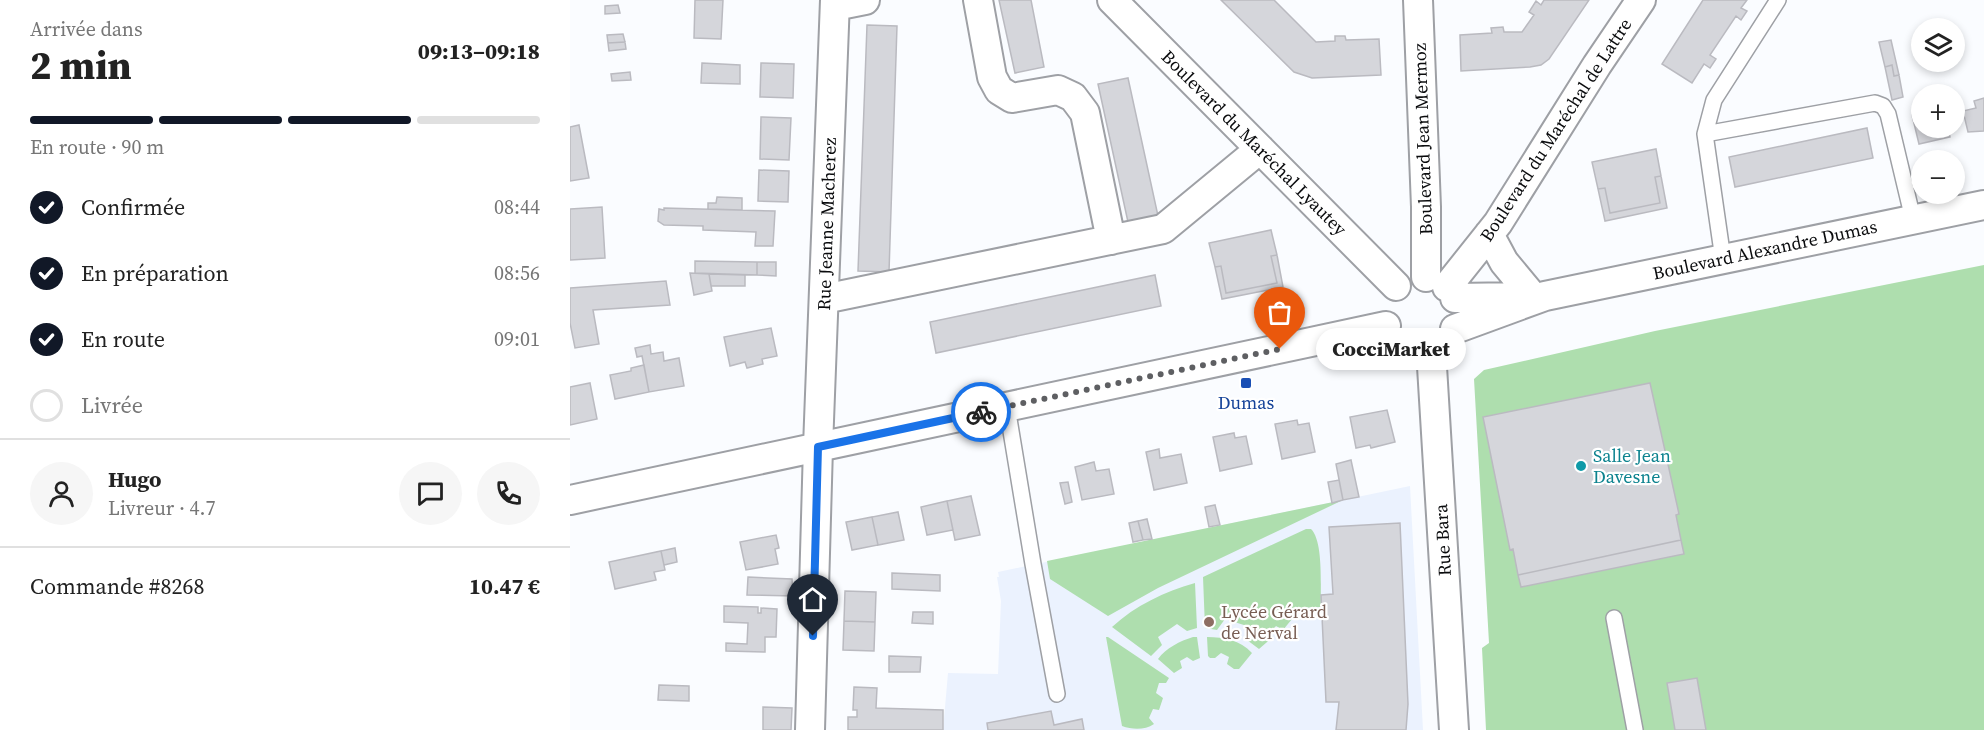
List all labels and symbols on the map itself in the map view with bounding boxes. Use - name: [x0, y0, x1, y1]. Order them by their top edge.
- street label: Boulevard du Maréchal de Lattre: [1474, 13, 1637, 246]
- street label: Boulevard Jean Mermoz: [1407, 43, 1438, 235]
- street label: Boulevard du Maréchal Lyautey: [1156, 44, 1353, 241]
- street label: Rue Jeanne Macherez: [811, 137, 842, 311]
- street label: Boulevard Alexandre Dumas: [1650, 213, 1880, 286]
- pin: [1254, 287, 1305, 349]
- callout: CocciMarket: [1316, 328, 1466, 370]
- marker: Dumas: [1239, 376, 1253, 390]
- courier: [951, 382, 1011, 442]
- place label: Dumas: [1218, 390, 1274, 415]
- place label: Salle Jean Davesne: [1593, 443, 1671, 489]
- marker: Salle Jean Davesne: [1574, 459, 1588, 473]
- street label: Rue Bara: [1428, 502, 1457, 577]
- pin: [787, 574, 838, 636]
- place label: Lycée Gérard de Nerval: [1221, 599, 1327, 645]
- marker: Lycée Gérard de Nerval: [1202, 615, 1216, 629]

